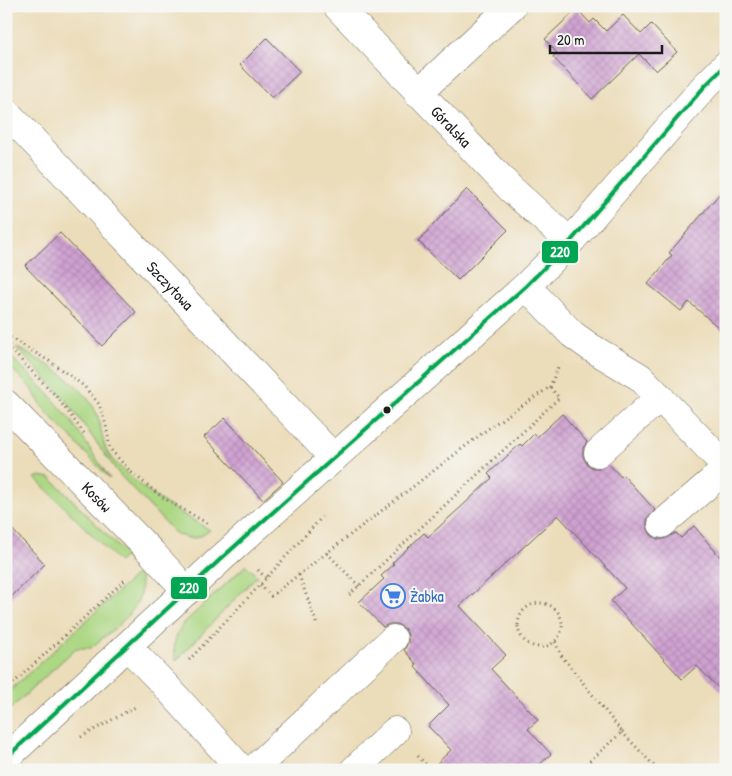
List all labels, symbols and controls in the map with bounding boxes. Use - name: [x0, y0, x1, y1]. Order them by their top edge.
- scale bar: [550, 22, 662, 54]
- text: 20 m: [557, 29, 584, 50]
- street label: Góralska: [426, 101, 477, 152]
- line badge: 220: [541, 240, 579, 264]
- text: 220: [550, 242, 570, 261]
- street label: Szczytowa: [142, 256, 199, 315]
- unlabelled marker: [382, 405, 392, 415]
- street label: Kosów: [77, 477, 117, 517]
- line badge: 220: [170, 576, 208, 600]
- text: 220: [179, 578, 199, 597]
- supermarket icon: Żabka: [380, 583, 406, 609]
- place label: Żabka: [410, 585, 444, 607]

